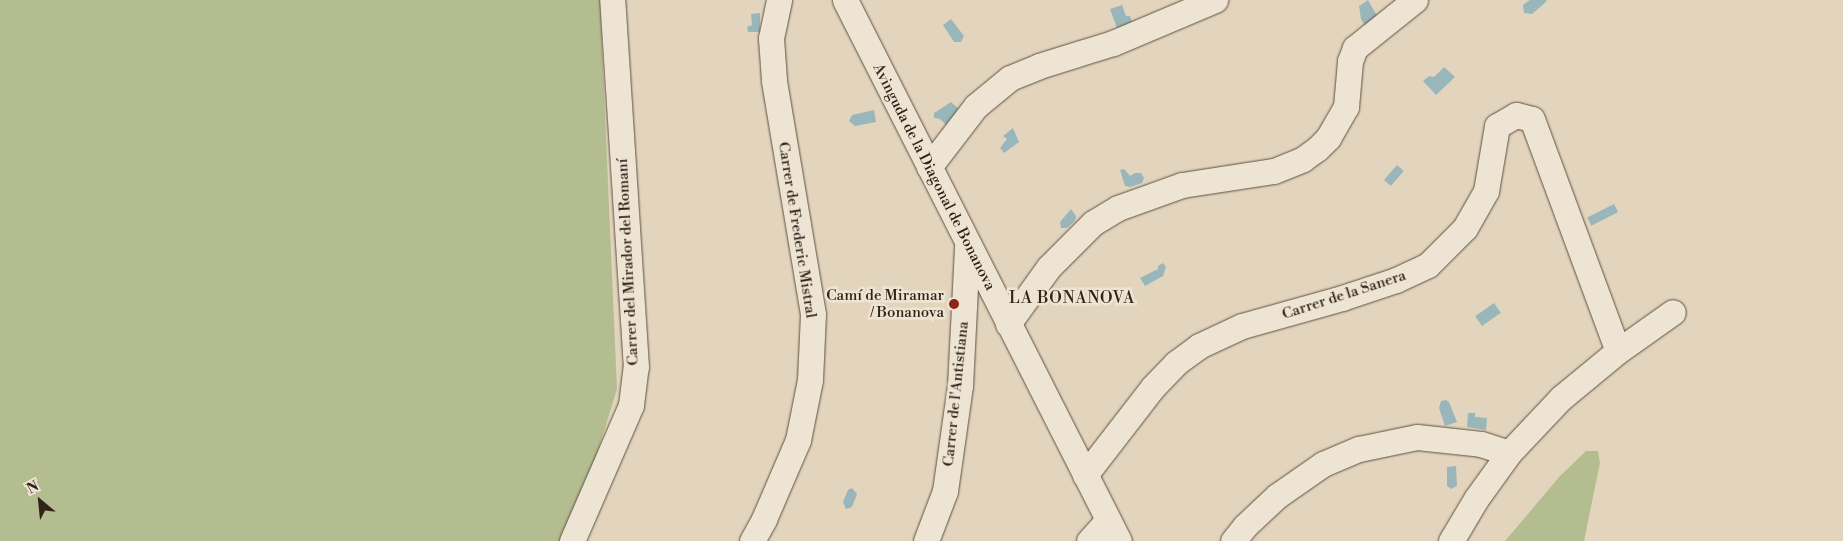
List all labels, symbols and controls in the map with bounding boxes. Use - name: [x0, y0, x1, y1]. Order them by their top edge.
- street label: Avinguda de la Diagonal de Bonanova: [869, 61, 999, 293]
- street label: Carrer de Frederic Mistral: [774, 141, 820, 319]
- street label: Carrer del Mirador del Romaní: [614, 158, 642, 366]
- street label: Carrer de la Sanera: [1280, 266, 1408, 324]
- place label: Camí de Miramar / Bonanova: [826, 286, 944, 321]
- district label: LA BONANOVA: [1008, 288, 1136, 308]
- marker: Camí de Miramar / Bonanova: [948, 298, 960, 310]
- street label: Carrer de l'Antistiana: [939, 321, 973, 467]
- north arrow: [15, 476, 65, 526]
- text: N: [24, 477, 42, 498]

